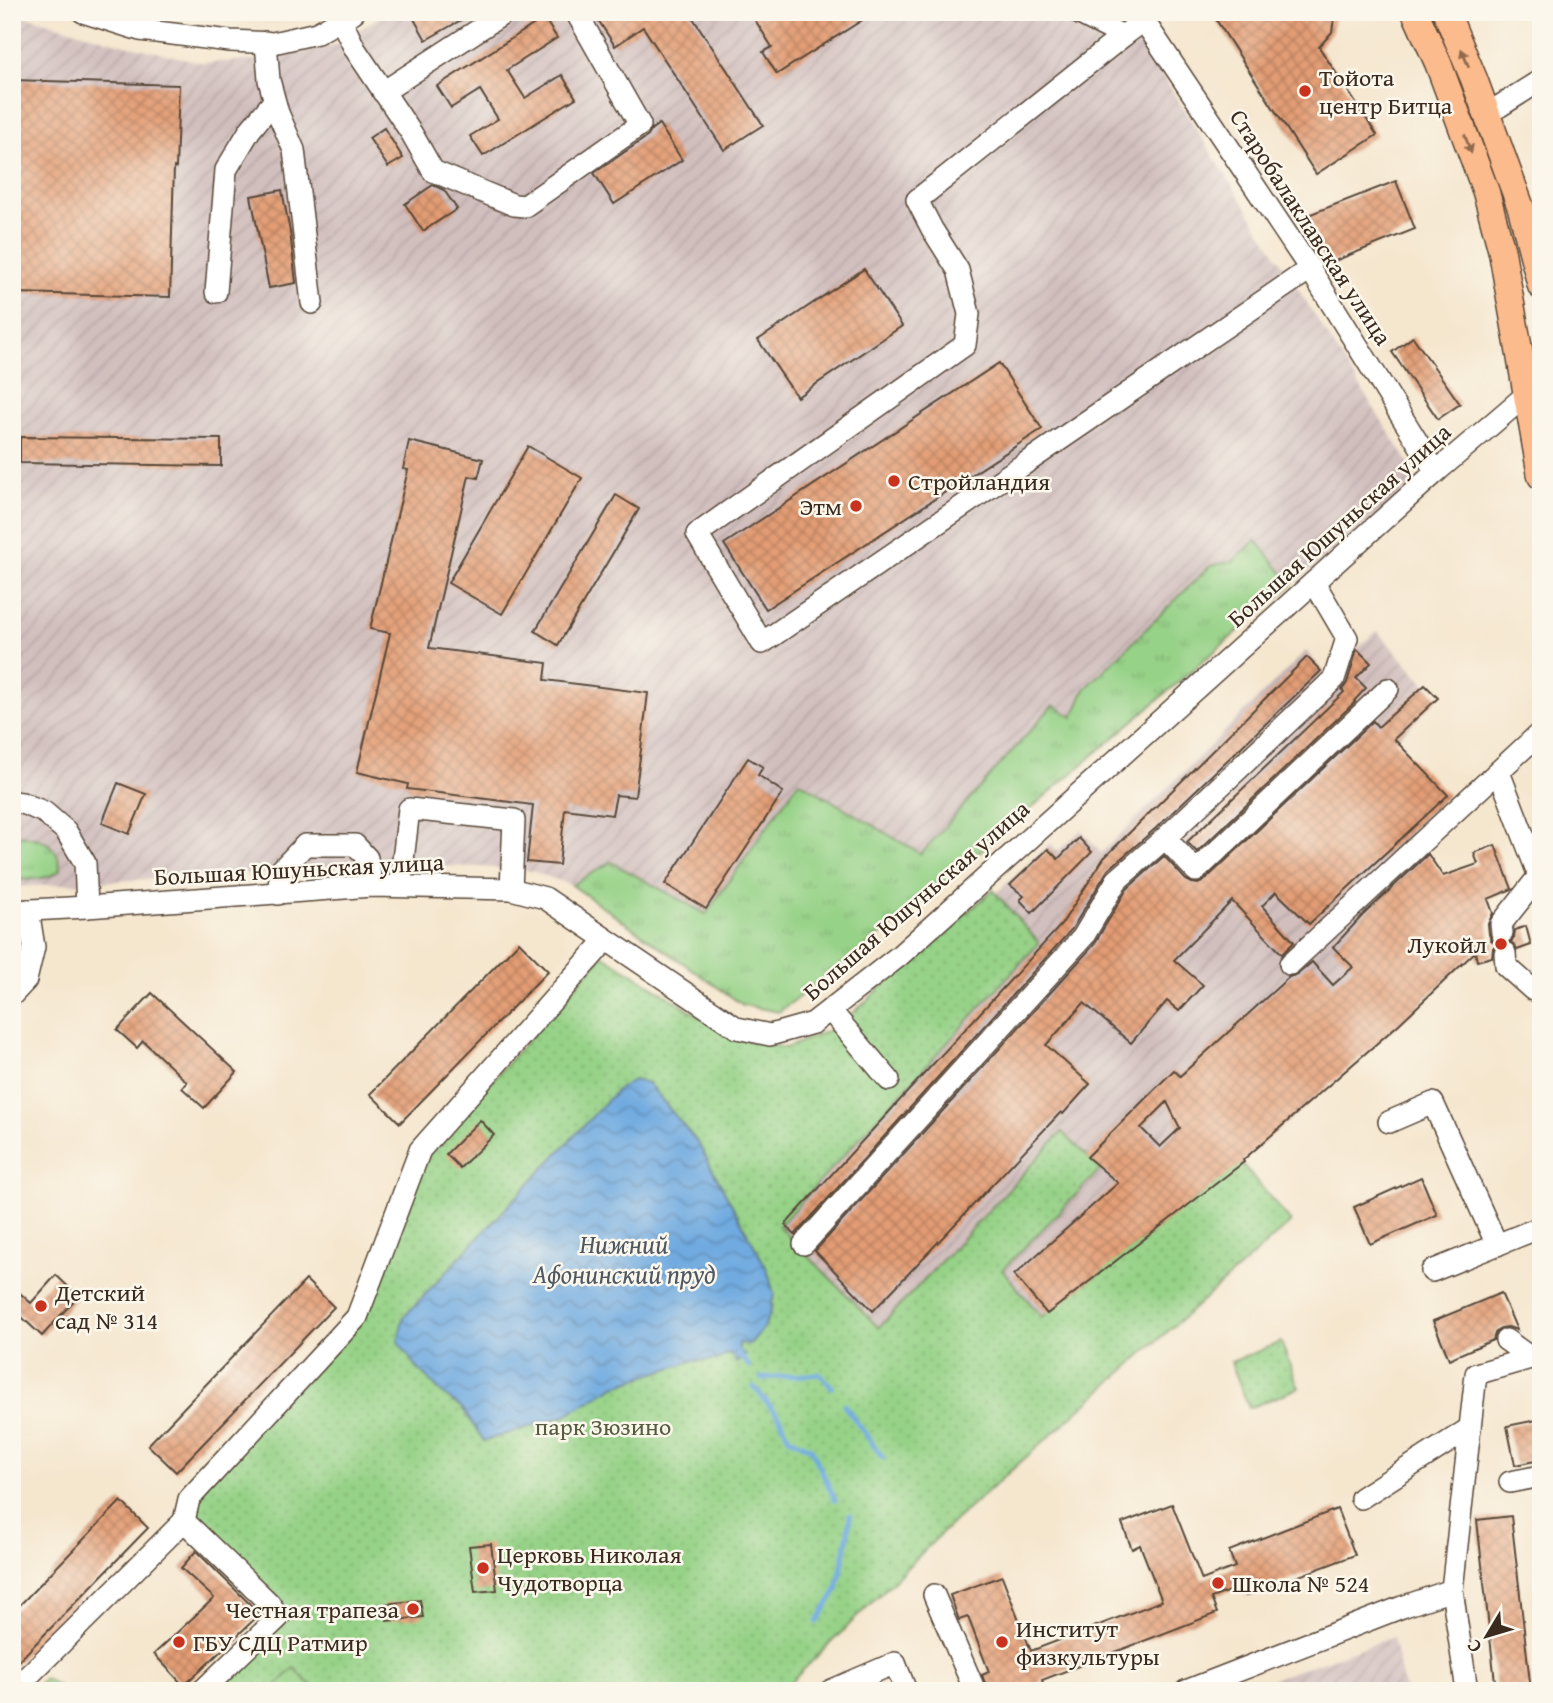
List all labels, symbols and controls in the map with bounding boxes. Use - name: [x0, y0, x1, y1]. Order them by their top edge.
- one-way arrow: [1460, 48, 1471, 69]
- place label: Тойота центр Битца: [1319, 60, 1453, 123]
- marker: Тойота центр Битца: [1297, 83, 1313, 99]
- street label: Старобалаклавская улица: [1221, 102, 1401, 352]
- one-way arrow: [1463, 133, 1474, 154]
- street label: Большая Юшуньская улица: [1219, 414, 1459, 635]
- place label: Стройландия: [908, 464, 1050, 499]
- marker: Стройландия: [886, 473, 902, 489]
- place label: Этм: [800, 489, 842, 524]
- marker: Этм: [848, 498, 864, 514]
- street label: Большая Юшуньская улица: [795, 791, 1038, 1008]
- street label: Большая Юшуньская улица: [153, 844, 445, 894]
- place label: Лукойл: [1407, 927, 1487, 962]
- marker: Лукойл: [1493, 936, 1509, 952]
- water label: Нижний Афонинский пруд: [531, 1224, 716, 1293]
- place label: Детский сад № 314: [54, 1275, 158, 1338]
- marker: Детский сад № 314: [33, 1298, 49, 1314]
- park label: парк Зюзино: [535, 1409, 671, 1444]
- place label: Церковь Николая Чудотворца: [497, 1537, 682, 1600]
- marker: Церковь Николая Чудотворца: [475, 1560, 491, 1576]
- place label: Школа № 524: [1232, 1566, 1369, 1601]
- marker: Школа № 524: [1210, 1575, 1226, 1591]
- place label: Честная трапеза: [225, 1592, 400, 1627]
- marker: Честная трапеза: [405, 1601, 421, 1617]
- north arrow: [1452, 1602, 1522, 1672]
- place label: Институт физкультуры: [1016, 1611, 1160, 1674]
- place label: ГБУ СДЦ Ратмир: [193, 1625, 368, 1660]
- text: С: [1459, 1633, 1488, 1659]
- marker: ГБУ СДЦ Ратмир: [171, 1634, 187, 1650]
- marker: Институт физкультуры: [994, 1634, 1010, 1650]

